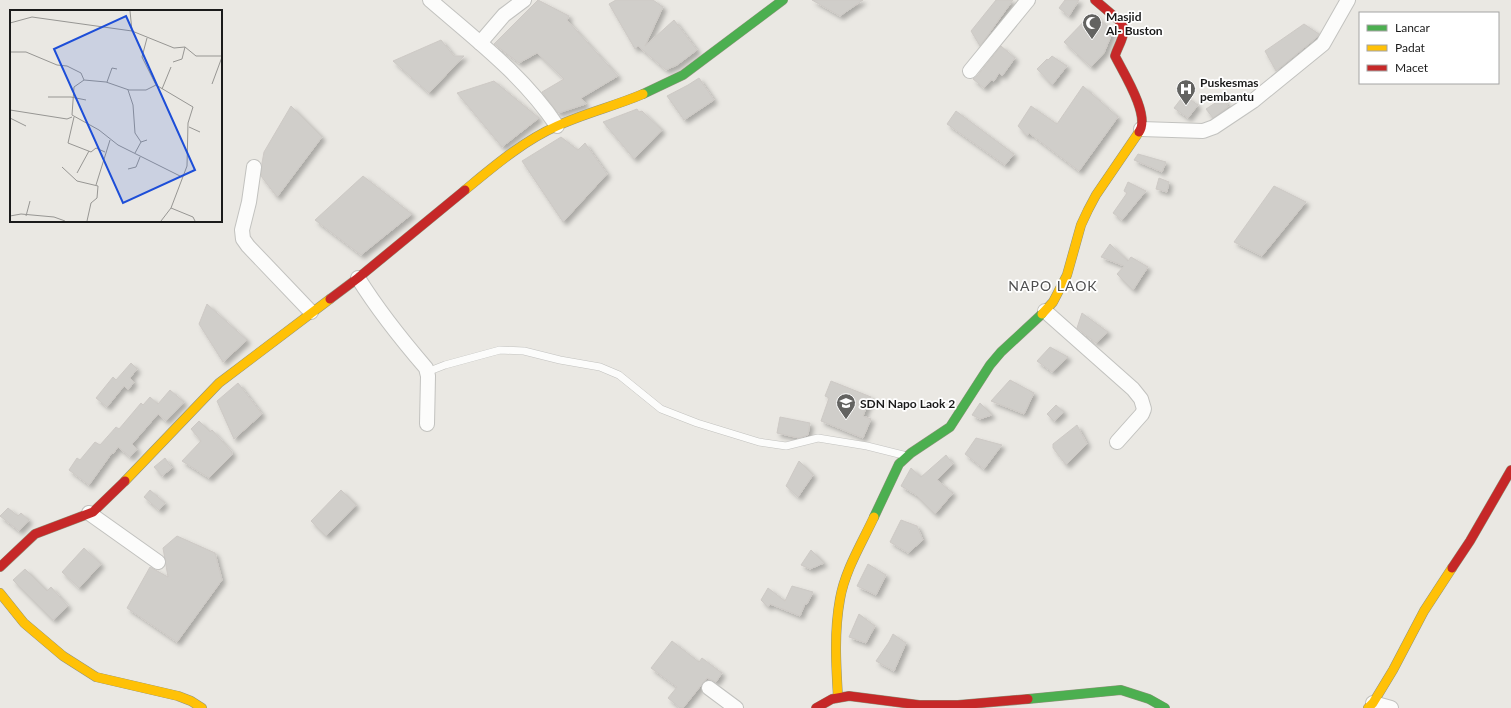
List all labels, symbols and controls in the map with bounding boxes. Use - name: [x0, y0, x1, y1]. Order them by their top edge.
- place label: Masjid Al- Buston: [1105, 9, 1163, 38]
- inset map: [10, 10, 222, 222]
- mosque icon: Masjid Al- Buston: [1081, 12, 1103, 40]
- legend: [1359, 12, 1499, 84]
- text: Lancar: [1395, 20, 1431, 35]
- text: Padat: [1395, 40, 1426, 55]
- text: Macet: [1395, 60, 1429, 75]
- place label: Puskesmas pembantu: [1200, 75, 1259, 104]
- hospital icon: Puskesmas pembantu: [1175, 78, 1197, 106]
- district label: NAPO LAOK: [1008, 277, 1098, 294]
- school or university icon: SDN Napo Laok 2: [835, 392, 857, 420]
- place label: SDN Napo Laok 2: [860, 396, 955, 411]

